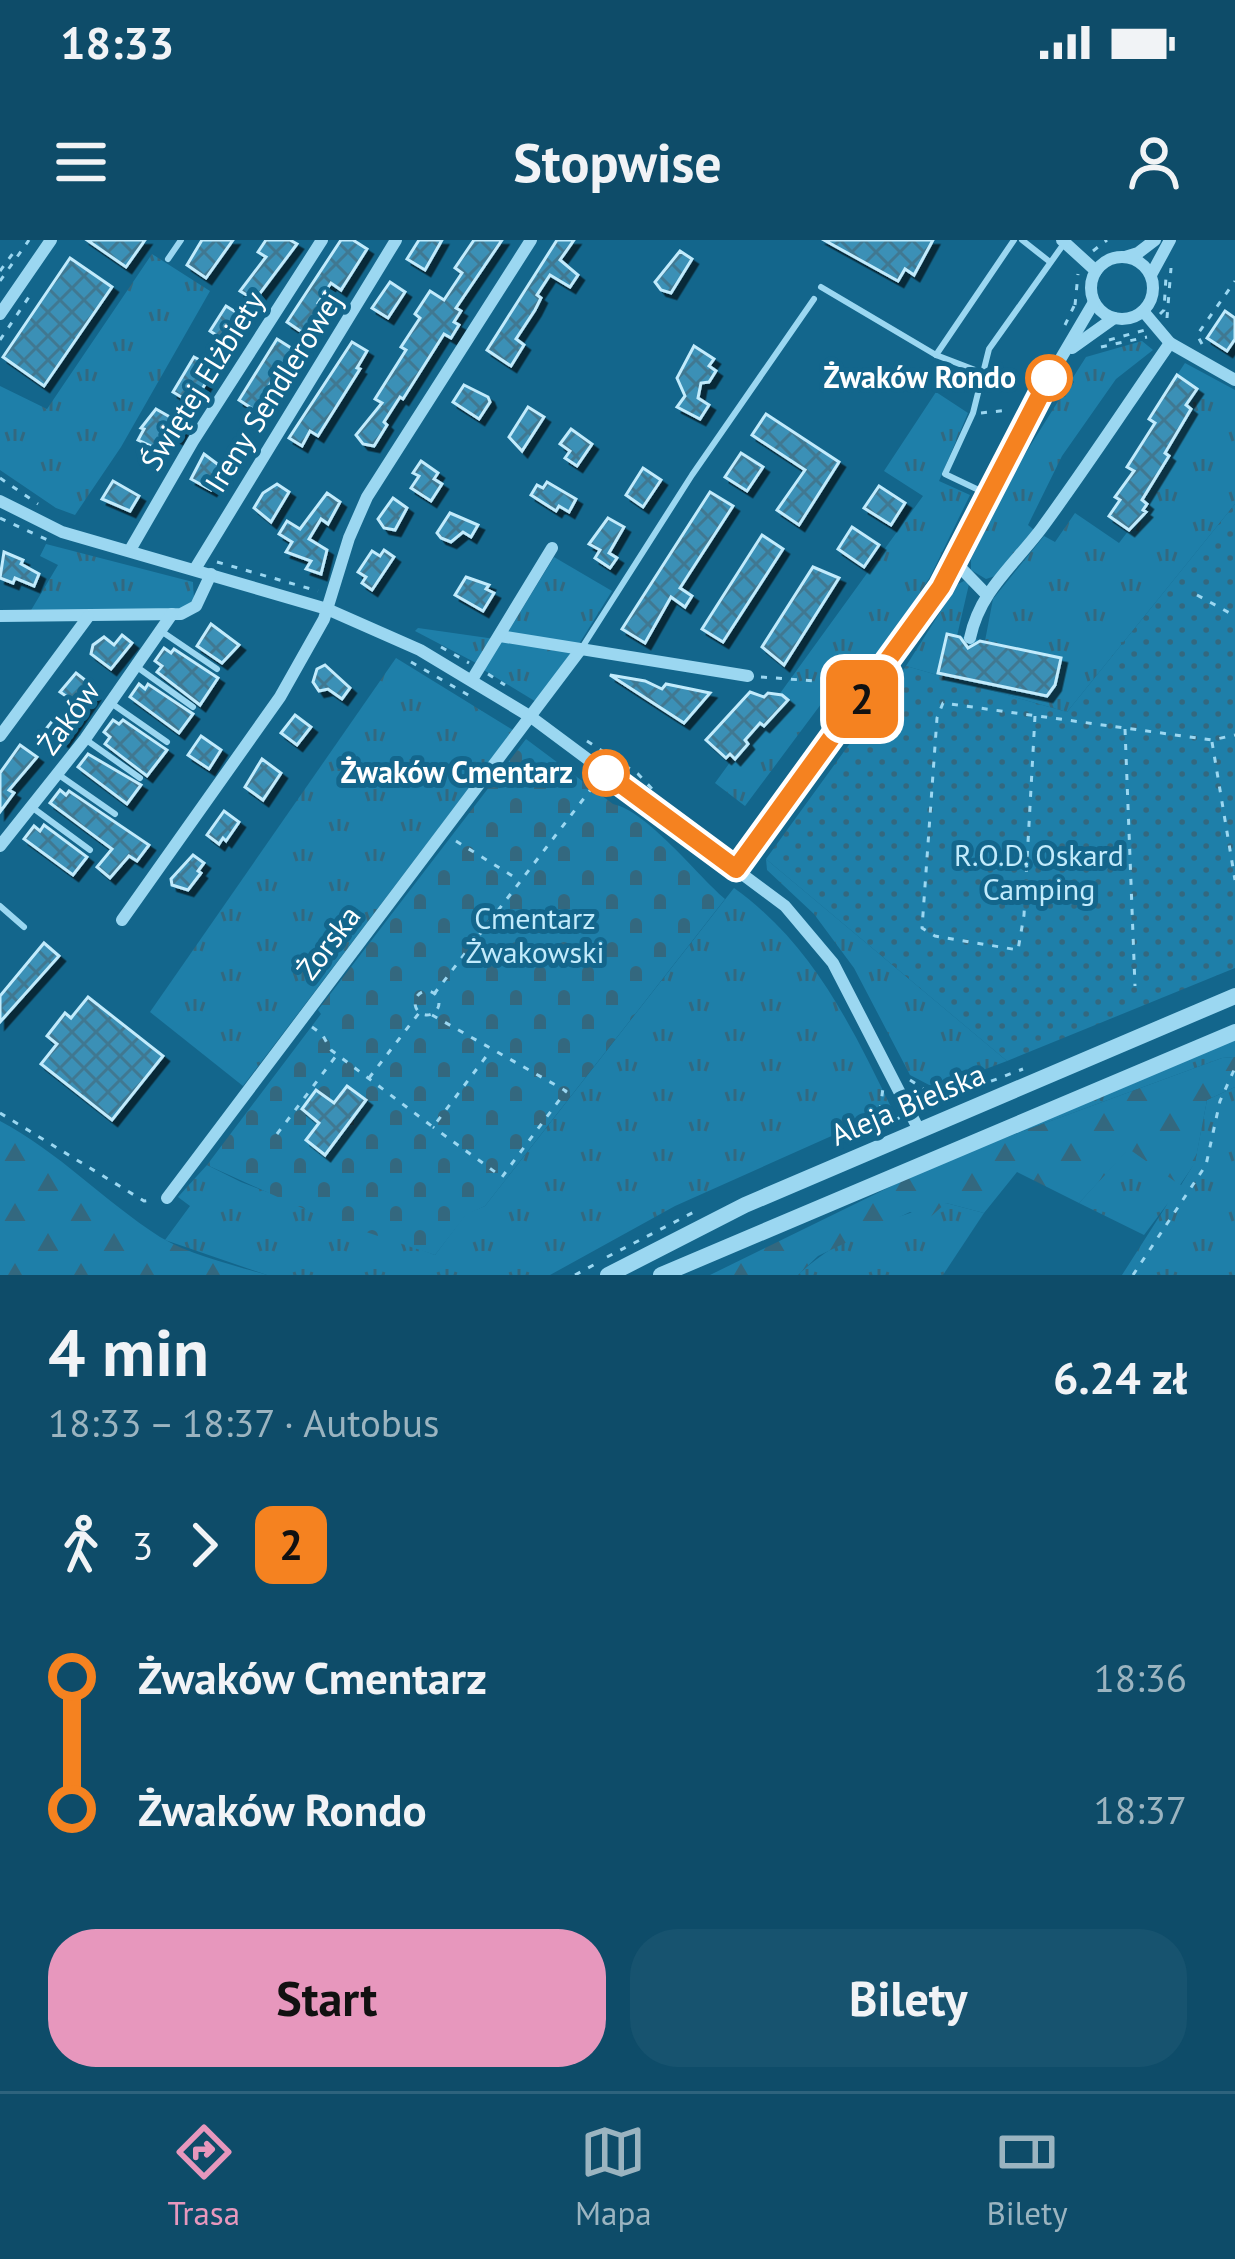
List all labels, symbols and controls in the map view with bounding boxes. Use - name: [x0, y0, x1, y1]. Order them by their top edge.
- text: 18:33: [60, 13, 174, 71]
- text: Stopwise: [513, 127, 722, 197]
- icon: menu: [48, 129, 114, 195]
- icon: person: [1121, 129, 1187, 195]
- street label: Świętej Elżbiety: [131, 283, 272, 477]
- street label: Ireny Sendlerowej: [195, 283, 350, 499]
- marker: Żwaków Rondo: [1027, 356, 1071, 400]
- place label: Żwaków Rondo: [824, 357, 1016, 396]
- line badge: 2: [823, 660, 901, 738]
- text: 2: [850, 671, 874, 726]
- street label: Żaków: [28, 672, 108, 762]
- marker: Żwaków Cmentarz: [584, 751, 628, 795]
- place label: Żwaków Cmentarz: [341, 752, 573, 791]
- park label: R.O.D. Oskard Camping: [954, 835, 1124, 908]
- street label: Żorska: [287, 897, 368, 987]
- park label: Cmentarz Żwakowski: [465, 898, 605, 971]
- street label: Aleja Bielska: [824, 1054, 990, 1154]
- text: 4 min: [48, 1309, 209, 1394]
- text: 6.24 zł: [1053, 1348, 1187, 1406]
- text: 18:33 – 18:37 · Autobus: [48, 1397, 439, 1448]
- icon: walk: [48, 1512, 114, 1578]
- icon: forward: [171, 1512, 237, 1578]
- text: 2: [279, 1517, 303, 1572]
- text: 3: [132, 1520, 153, 1571]
- text: Żwaków Cmentarz: [138, 1648, 487, 1706]
- text: 18:36: [1093, 1652, 1187, 1703]
- text: Żwaków Rondo: [138, 1780, 427, 1838]
- text: 18:37: [1093, 1784, 1187, 1835]
- button: Start: [48, 1929, 606, 2067]
- button: Bilety: [630, 1929, 1187, 2067]
- tab: Trasa: [167, 2119, 240, 2234]
- tab: Mapa: [575, 2119, 652, 2234]
- tab: Bilety: [986, 2119, 1068, 2234]

